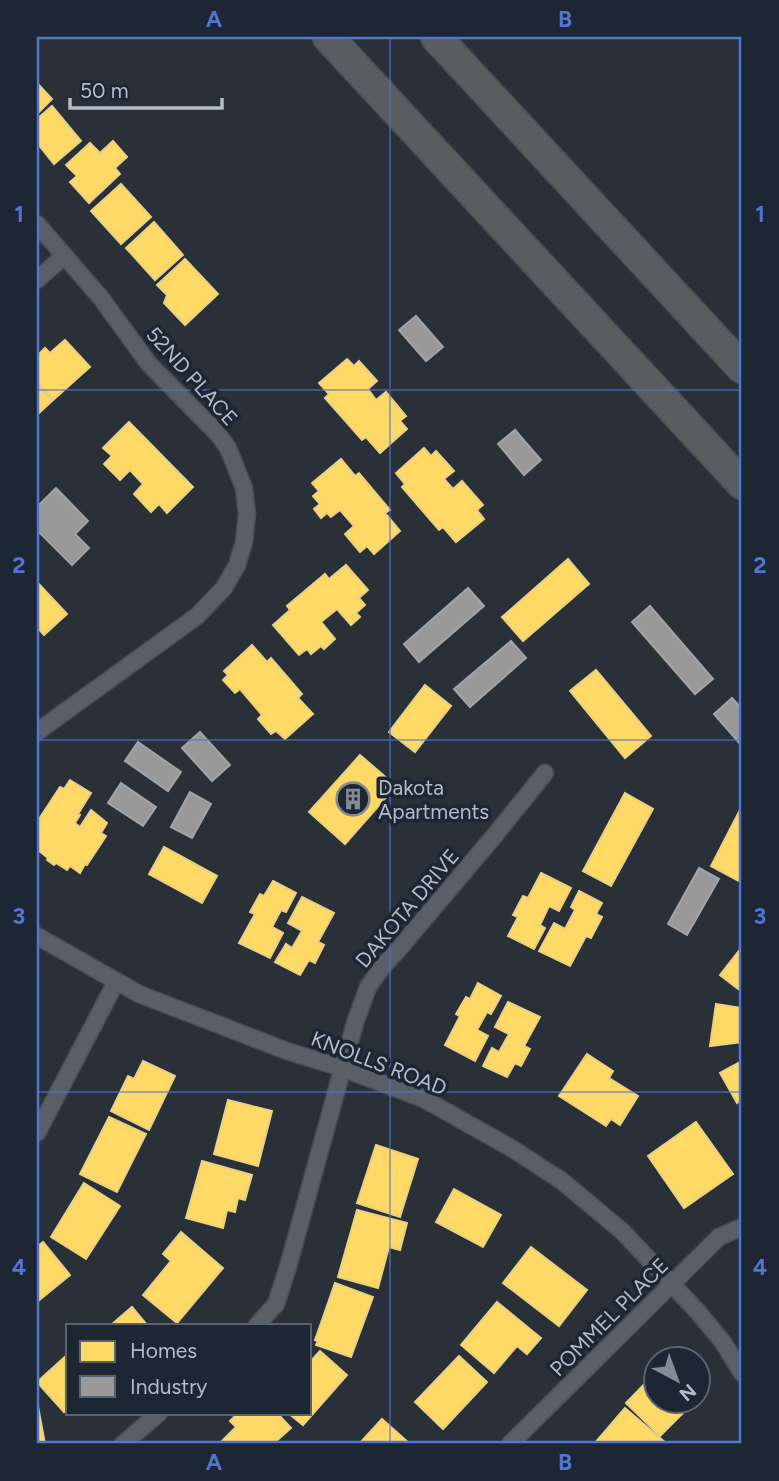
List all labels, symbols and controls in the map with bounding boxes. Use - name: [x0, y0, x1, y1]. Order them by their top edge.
- text: A: [206, 5, 223, 33]
- text: B: [558, 5, 572, 33]
- scale bar: [70, 66, 222, 110]
- text: 50 m: [80, 78, 129, 103]
- text: 1: [14, 200, 24, 228]
- text: 1: [755, 200, 765, 228]
- street label: 52ND PLACE: [141, 322, 243, 430]
- text: 2: [12, 551, 26, 579]
- text: 2: [753, 551, 767, 579]
- place label: Dakota Apartments: [378, 775, 489, 824]
- building icon: Dakota Apartments: [334, 780, 372, 818]
- street label: DAKOTA DRIVE: [350, 843, 464, 973]
- text: 3: [13, 902, 25, 930]
- text: 3: [754, 902, 766, 930]
- street label: KNOLLS ROAD: [308, 1026, 450, 1100]
- text: 4: [12, 1253, 26, 1281]
- street label: POMMEL PLACE: [545, 1253, 673, 1381]
- text: 4: [753, 1253, 767, 1281]
- legend: [66, 1324, 312, 1414]
- text: Homes: [130, 1338, 197, 1363]
- north arrow: [642, 1344, 712, 1414]
- text: Industry: [130, 1374, 207, 1399]
- text: N: [675, 1379, 701, 1406]
- text: A: [206, 1448, 223, 1476]
- text: B: [558, 1448, 572, 1476]

